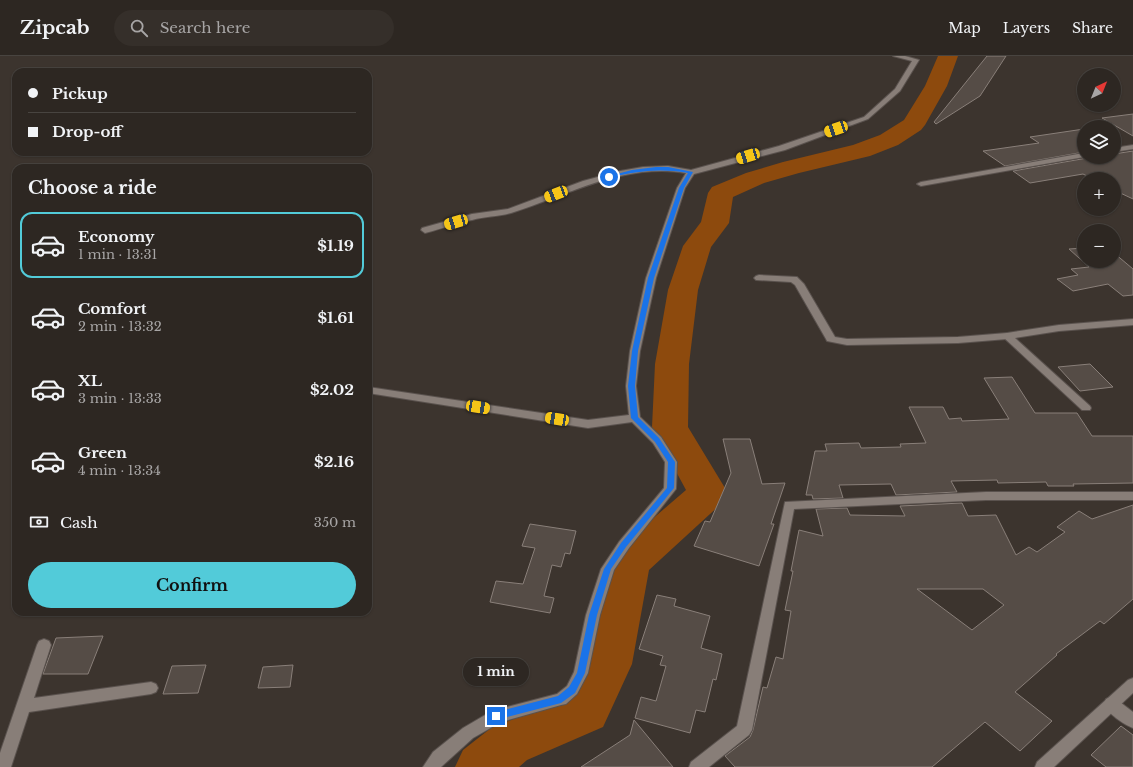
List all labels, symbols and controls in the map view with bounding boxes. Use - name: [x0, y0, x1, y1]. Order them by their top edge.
- search box: [114, 10, 394, 46]
- text: Zipcab: [20, 16, 90, 39]
- icon: search: [128, 17, 150, 39]
- text: Search here: [160, 18, 250, 37]
- text: Map: [948, 19, 981, 37]
- text: Layers: [1003, 19, 1050, 37]
- text: Share: [1072, 19, 1113, 37]
- north arrow: [1077, 68, 1121, 112]
- map controls: [1077, 68, 1121, 268]
- text: Pickup: [52, 84, 108, 103]
- car: [823, 119, 849, 139]
- button: layers: [1077, 120, 1121, 164]
- text: Drop-off: [52, 122, 122, 141]
- car: [735, 147, 761, 165]
- route start: [600, 168, 618, 186]
- button: +: [1077, 172, 1121, 216]
- text: Choose a ride: [28, 177, 157, 199]
- car: [543, 184, 569, 204]
- car: [443, 213, 469, 231]
- button: −: [1077, 224, 1121, 268]
- icon: car: [30, 227, 66, 263]
- text: Economy: [78, 227, 155, 246]
- text: $1.19: [317, 236, 354, 255]
- text: 1 min · 13:31: [78, 246, 157, 263]
- icon: car: [30, 299, 66, 335]
- text: Comfort: [78, 299, 146, 318]
- text: $1.61: [317, 308, 354, 327]
- text: 2 min · 13:32: [78, 318, 162, 335]
- icon: car: [30, 371, 66, 407]
- text: XL: [78, 371, 102, 390]
- text: $2.02: [310, 380, 354, 399]
- text: 3 min · 13:33: [78, 390, 162, 407]
- car: [465, 399, 491, 415]
- car: [544, 411, 570, 427]
- icon: car: [30, 443, 66, 479]
- text: Green: [78, 443, 127, 462]
- text: $2.16: [314, 452, 354, 471]
- text: 4 min · 13:34: [78, 462, 161, 479]
- icon: cash: [28, 511, 50, 533]
- text: Cash: [60, 513, 97, 532]
- text: 350 m: [314, 514, 356, 531]
- button: Confirm: [28, 562, 356, 608]
- callout: 1 min: [463, 658, 529, 686]
- text: 1 min: [477, 663, 515, 680]
- route end: [487, 707, 505, 725]

